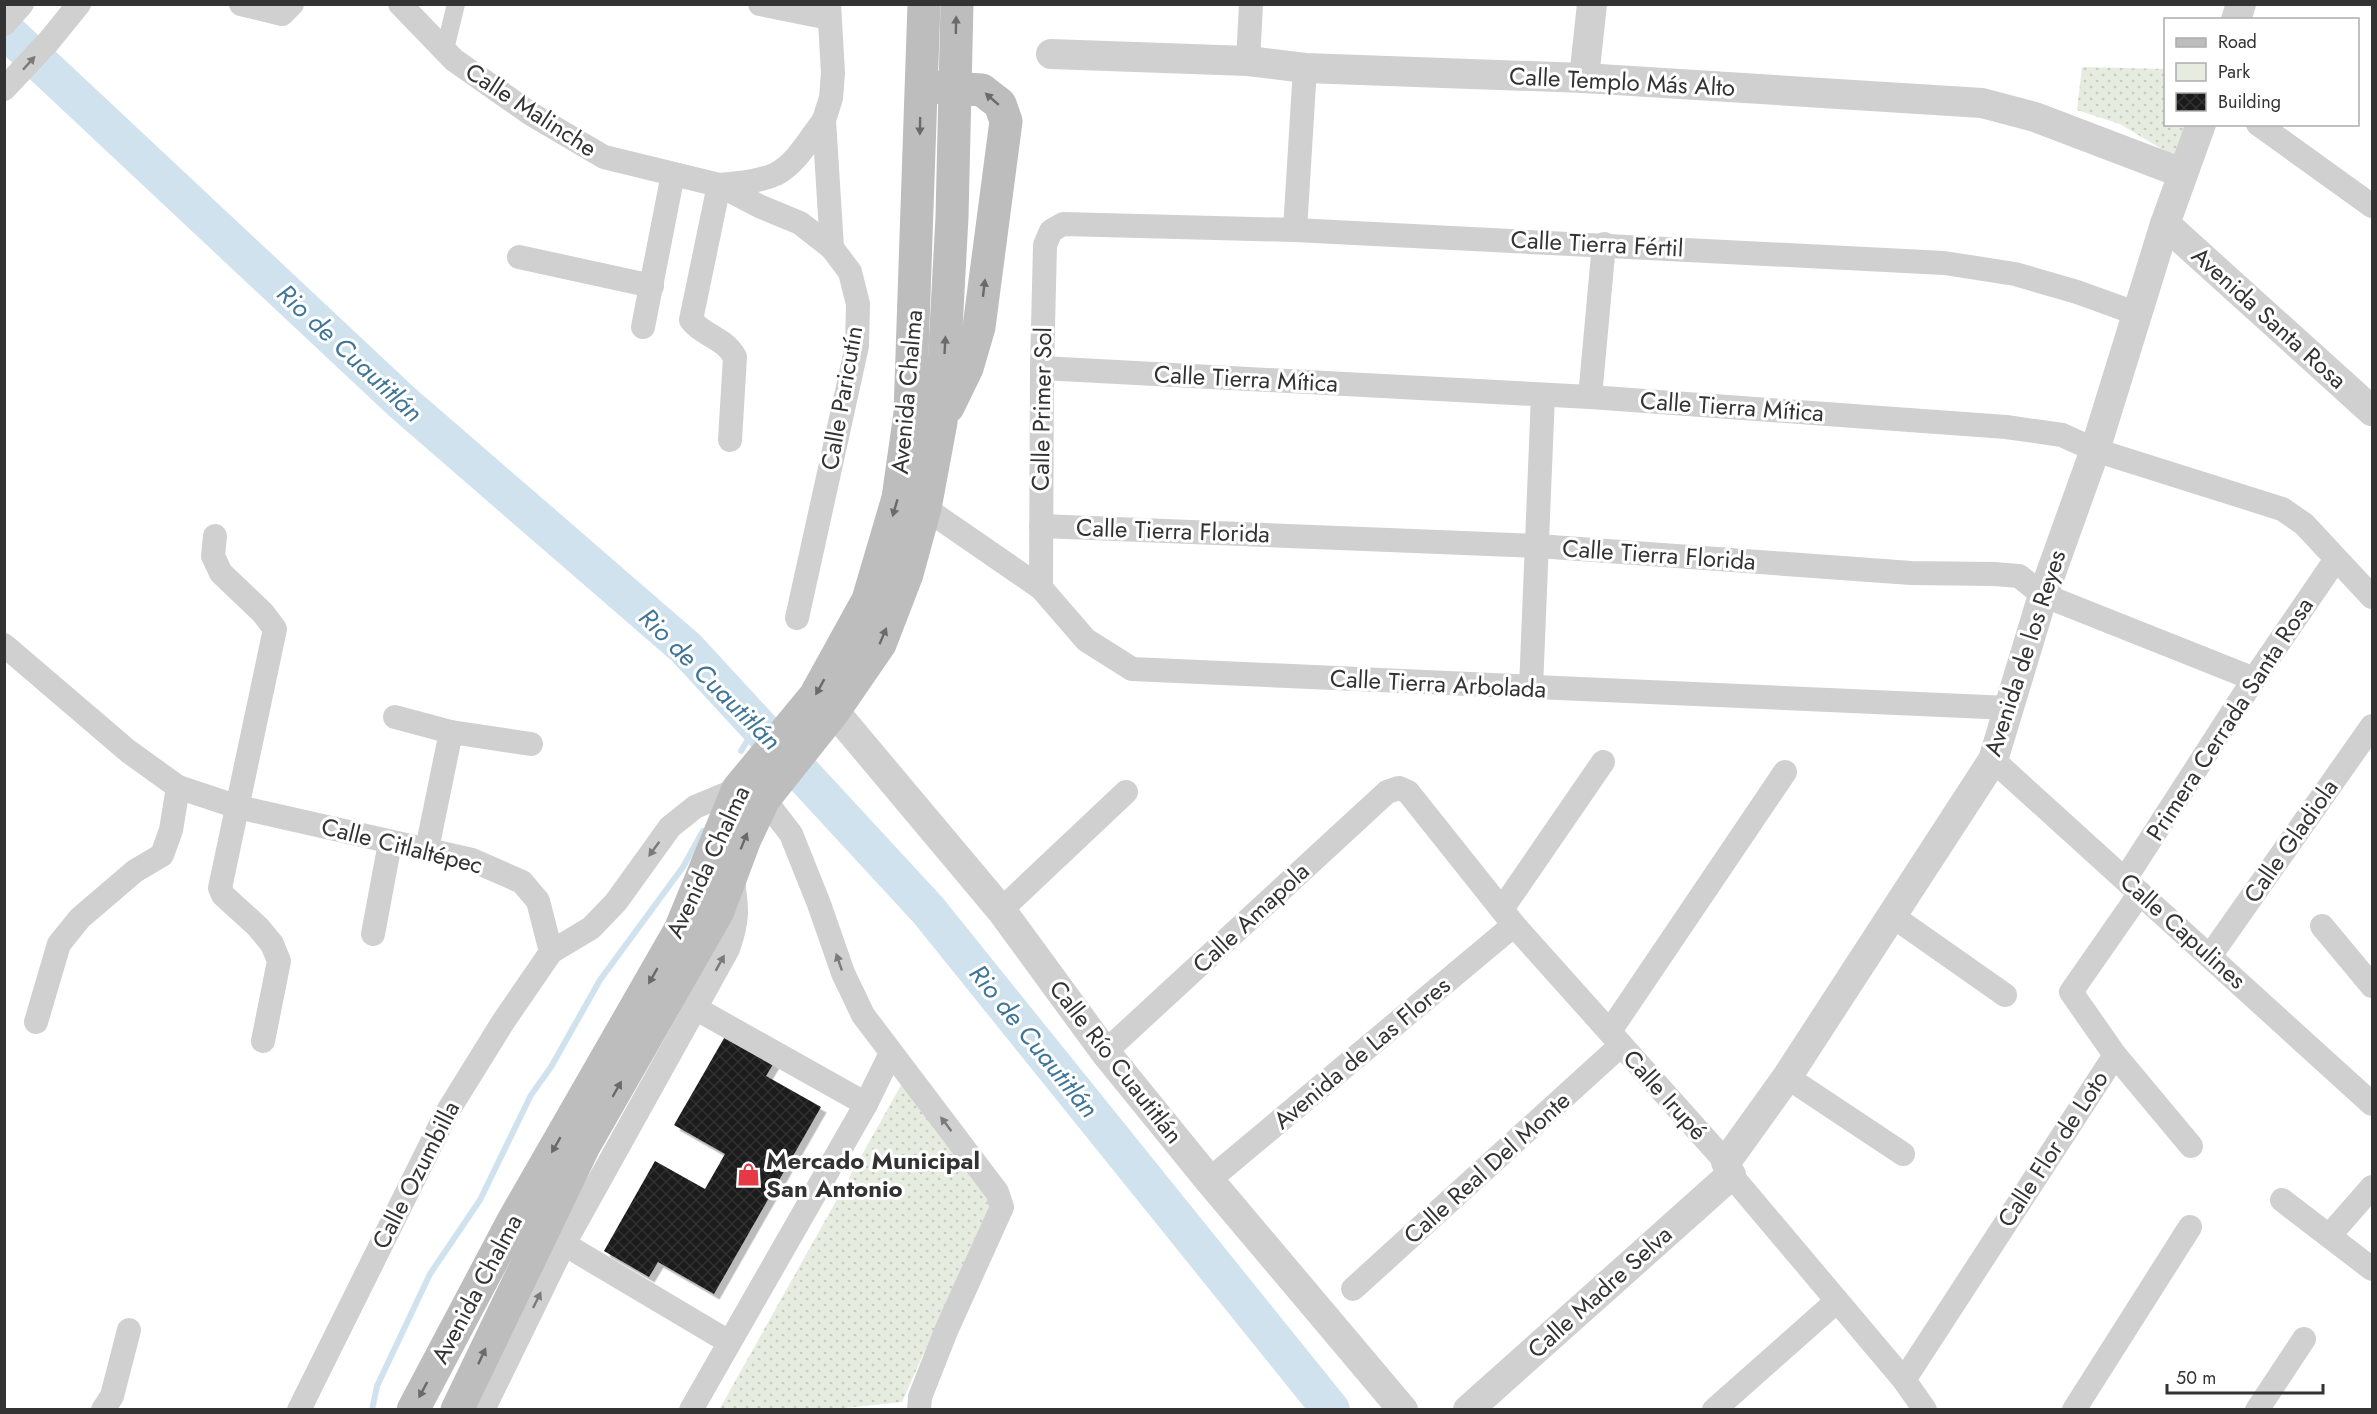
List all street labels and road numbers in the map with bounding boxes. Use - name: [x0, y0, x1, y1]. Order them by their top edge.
- street label: Calle Malinche: [459, 54, 604, 165]
- street label: Calle Templo Más Alto: [1508, 58, 1736, 105]
- street label: Calle Tierra Fértil: [1510, 221, 1684, 266]
- street label: Avenida Santa Rosa: [2184, 238, 2355, 397]
- street label: Avenida Chalma: [882, 308, 931, 476]
- street label: Calle Paricutín: [812, 323, 871, 473]
- street label: Calle Primer Sol: [1023, 327, 1060, 491]
- street label: Calle Tierra Mítica: [1153, 356, 1339, 401]
- street label: Calle Tierra Mítica: [1639, 383, 1825, 430]
- street label: Calle Tierra Florida: [1076, 510, 1271, 551]
- street label: Calle Tierra Florida: [1561, 530, 1757, 579]
- street label: Avenida de los Reyes: [1975, 545, 2074, 760]
- street label: Primera Cerrada Santa Rosa: [2138, 590, 2322, 847]
- street label: Calle Tierra Arbolada: [1329, 660, 1547, 707]
- street label: Calle Gladiola: [2235, 772, 2346, 910]
- street label: Avenida Chalma: [657, 780, 758, 944]
- street label: Calle Citlaltépec: [318, 809, 487, 882]
- street label: Calle Amapola: [1184, 854, 1317, 981]
- street label: Calle Capulines: [2112, 864, 2254, 997]
- street label: Avenida de Las Flores: [1266, 968, 1458, 1137]
- street label: Calle Río Cuautitlán: [1041, 972, 1192, 1151]
- street label: Calle Irupé: [1615, 1042, 1716, 1148]
- street label: Calle Flor de Loto: [1989, 1063, 2116, 1234]
- street label: Calle Real Del Monte: [1396, 1083, 1578, 1252]
- street label: Calle Ozumbilla: [363, 1095, 468, 1255]
- street label: Avenida Chalma: [422, 1208, 531, 1370]
- street label: Calle Madre Selva: [1520, 1217, 1680, 1366]

